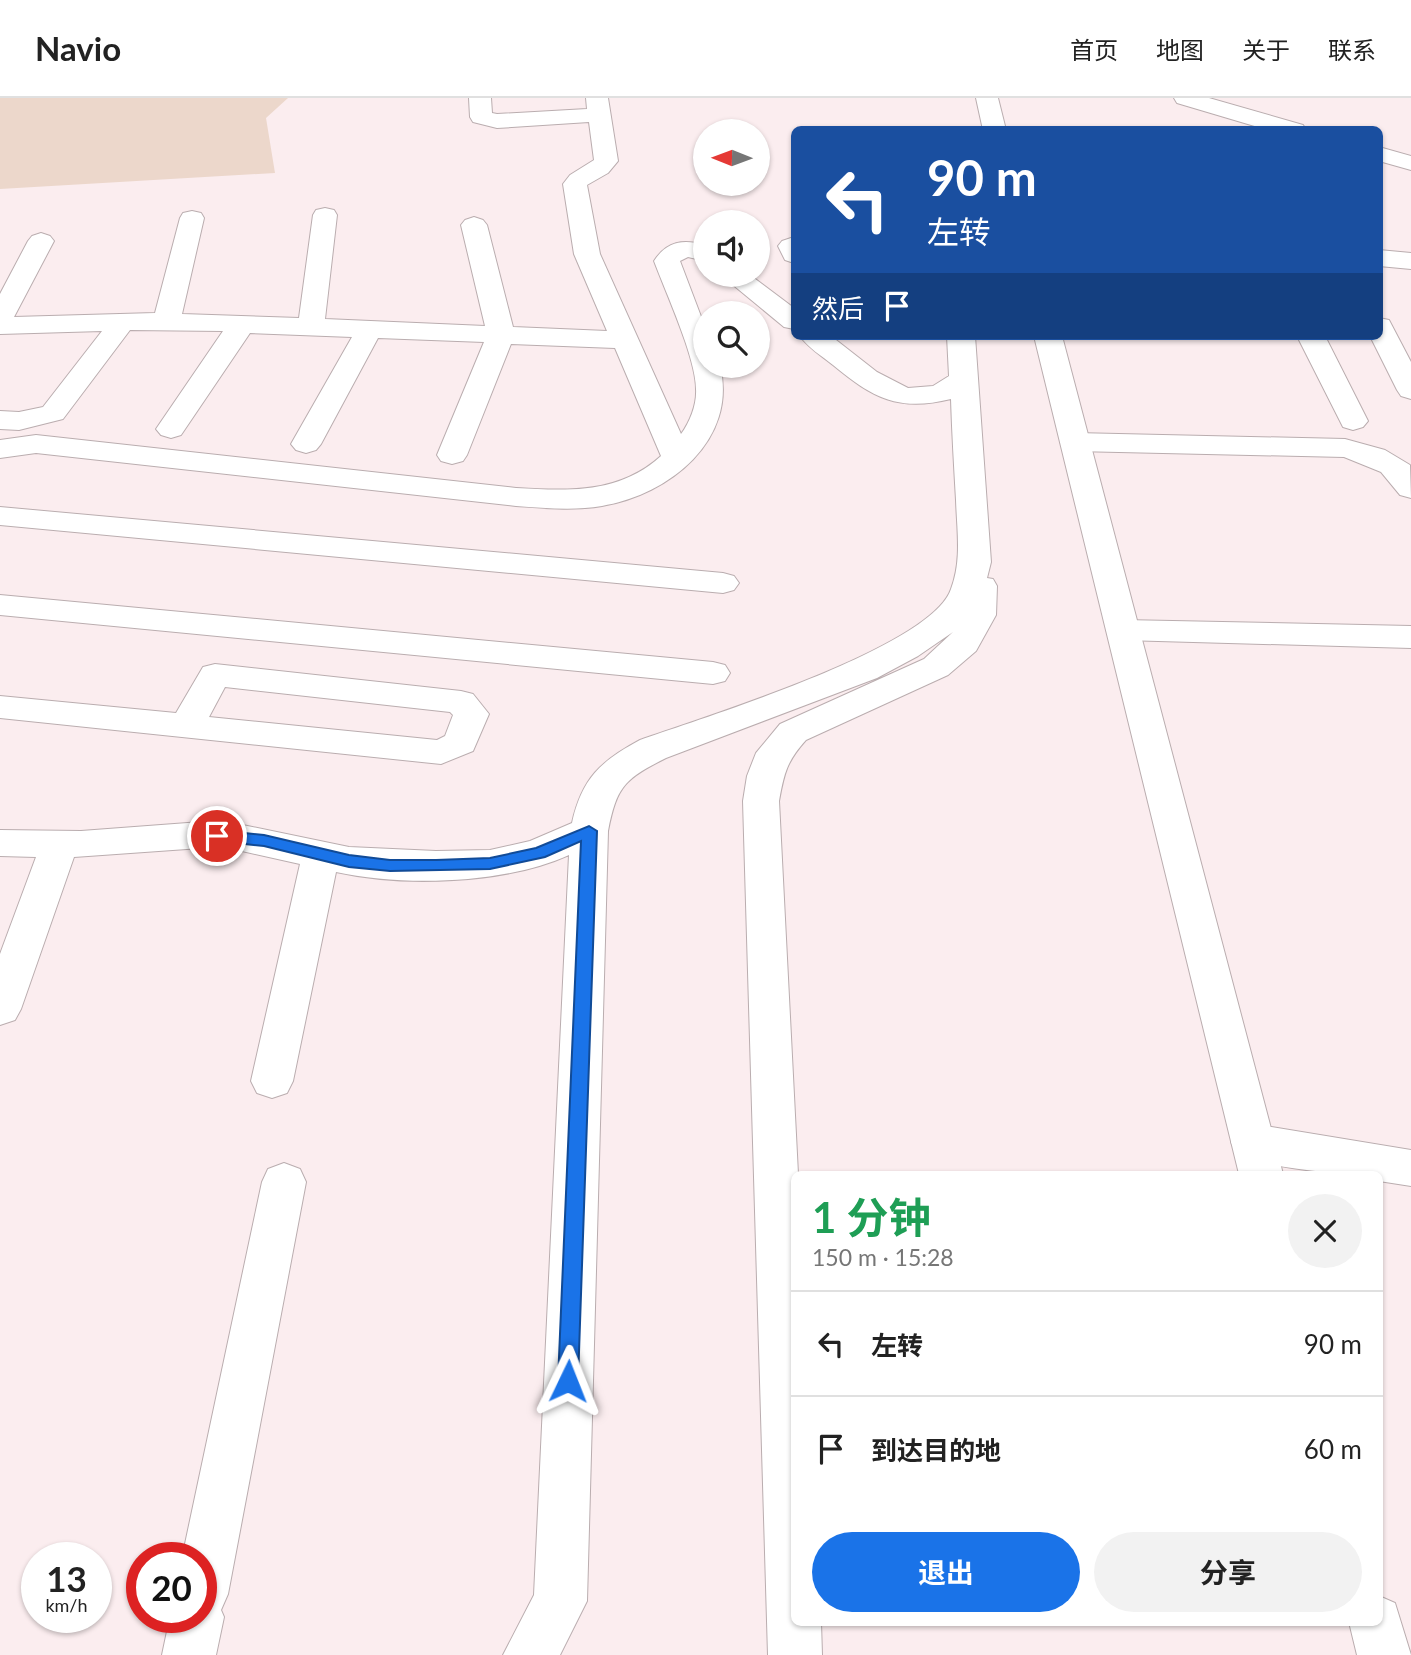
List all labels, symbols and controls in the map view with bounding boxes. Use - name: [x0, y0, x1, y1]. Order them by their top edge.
- text: Navio: [35, 28, 121, 68]
- text: 首页: [1070, 35, 1118, 64]
- text: 地图: [1156, 35, 1204, 64]
- text: 关于: [1242, 35, 1290, 64]
- text: 联系: [1328, 35, 1376, 64]
- north arrow: [693, 119, 770, 196]
- map controls: [693, 119, 770, 378]
- text: 90 m: [927, 148, 1037, 206]
- icon: left: [812, 154, 903, 245]
- button: sound: [693, 210, 770, 287]
- text: 左转: [927, 212, 991, 251]
- icon: arrive: [878, 287, 916, 325]
- text: 然后: [812, 292, 864, 324]
- button: search: [693, 301, 770, 378]
- pin: [187, 806, 247, 866]
- icon: arrive: [198, 817, 236, 855]
- text: 1 分钟: [812, 1192, 931, 1242]
- button: close: [1288, 1194, 1362, 1268]
- text: 150 m · 15:28: [812, 1243, 954, 1271]
- icon: left: [812, 1325, 850, 1363]
- text: 90 m: [1304, 1328, 1362, 1360]
- text: 左转: [871, 1329, 923, 1361]
- position arrow: [531, 1344, 605, 1418]
- icon: arrive: [812, 1430, 850, 1468]
- text: 60 m: [1304, 1433, 1362, 1465]
- text: 到达目的地: [871, 1434, 1001, 1466]
- button: 退出: [812, 1532, 1080, 1612]
- button: 分享: [1094, 1532, 1362, 1612]
- speed limit sign: 20: [126, 1542, 217, 1633]
- text: 13: [46, 1557, 87, 1599]
- text: km/h: [45, 1594, 88, 1616]

